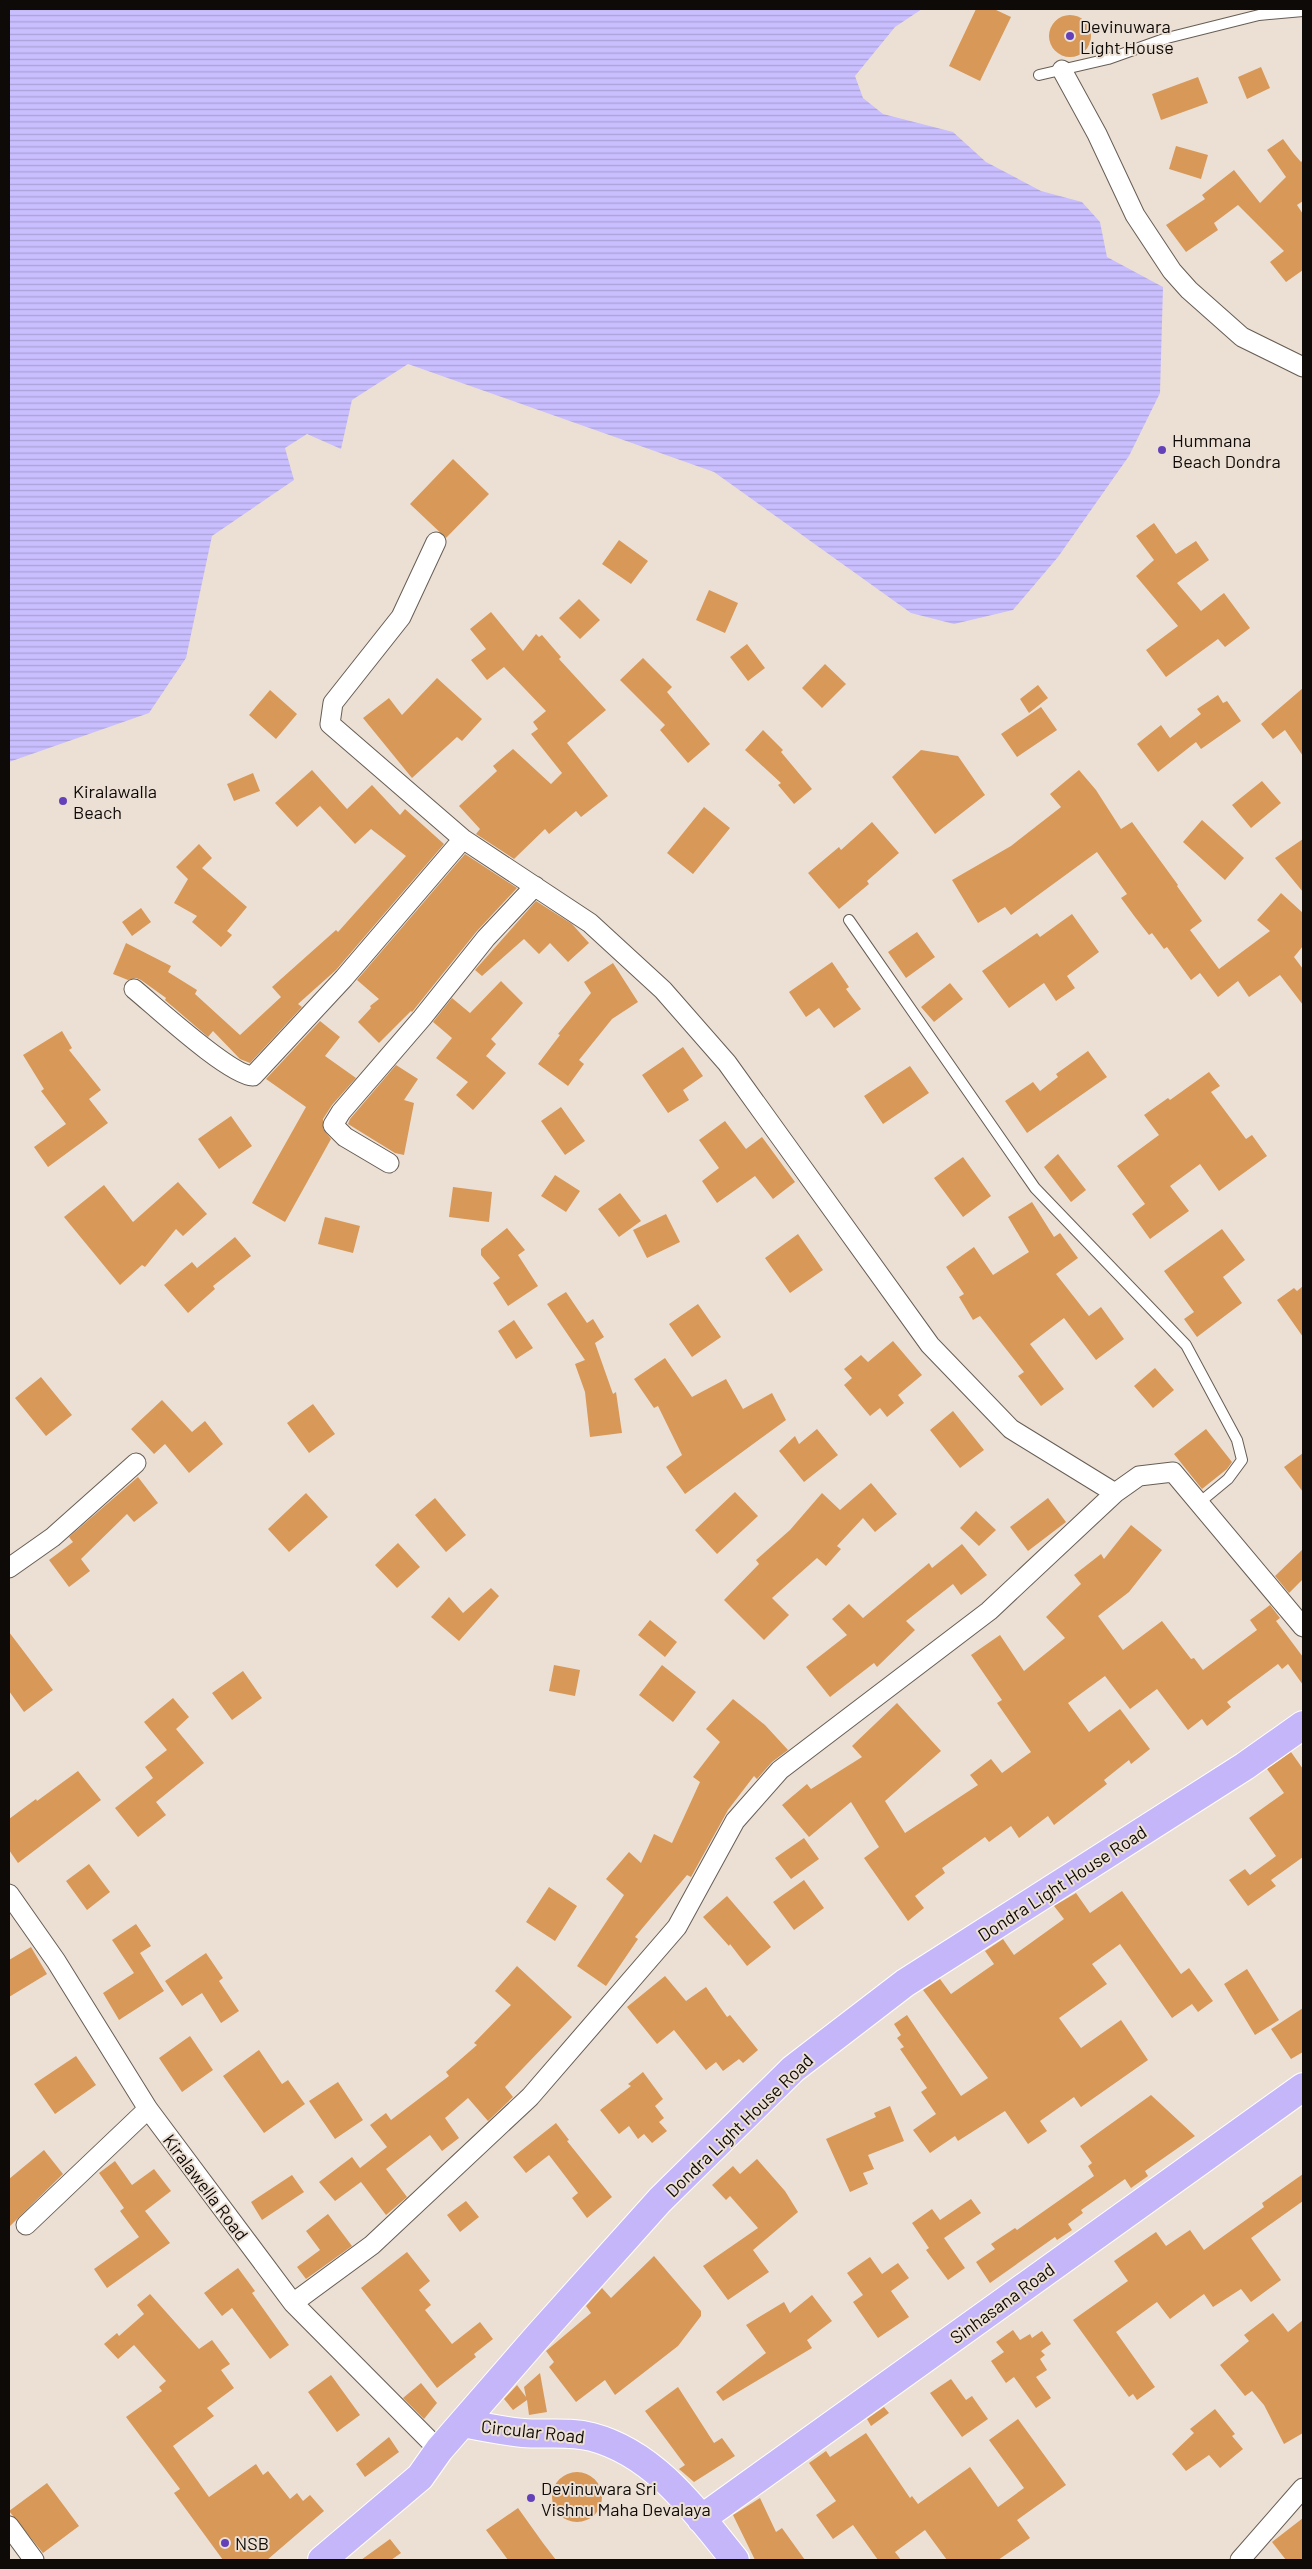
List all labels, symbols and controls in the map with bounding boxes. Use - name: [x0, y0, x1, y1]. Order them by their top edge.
- place label: Devinuwara Light House: [1080, 15, 1174, 58]
- marker: Devinuwara Light House: [1064, 30, 1076, 42]
- place label: Hummana Beach Dondra: [1172, 429, 1281, 472]
- marker: Hummana Beach Dondra: [1156, 444, 1168, 456]
- place label: Kiralawalla Beach: [73, 780, 157, 823]
- marker: Kiralawalla Beach: [57, 795, 69, 807]
- street label: Dondra Light House Road: [973, 1820, 1151, 1946]
- street label: Dondra Light House Road: [661, 2049, 817, 2201]
- street label: Kiralawella Road: [159, 2129, 253, 2245]
- street label: Sinhasana Road: [945, 2258, 1059, 2348]
- street label: Circular Road: [480, 2415, 586, 2447]
- place label: Devinuwara Sri Vishnu Maha Devalaya: [541, 2477, 711, 2520]
- marker: Devinuwara Sri Vishnu Maha Devalaya: [525, 2492, 537, 2504]
- place label: NSB: [235, 2532, 269, 2554]
- marker: NSB: [219, 2537, 231, 2549]

